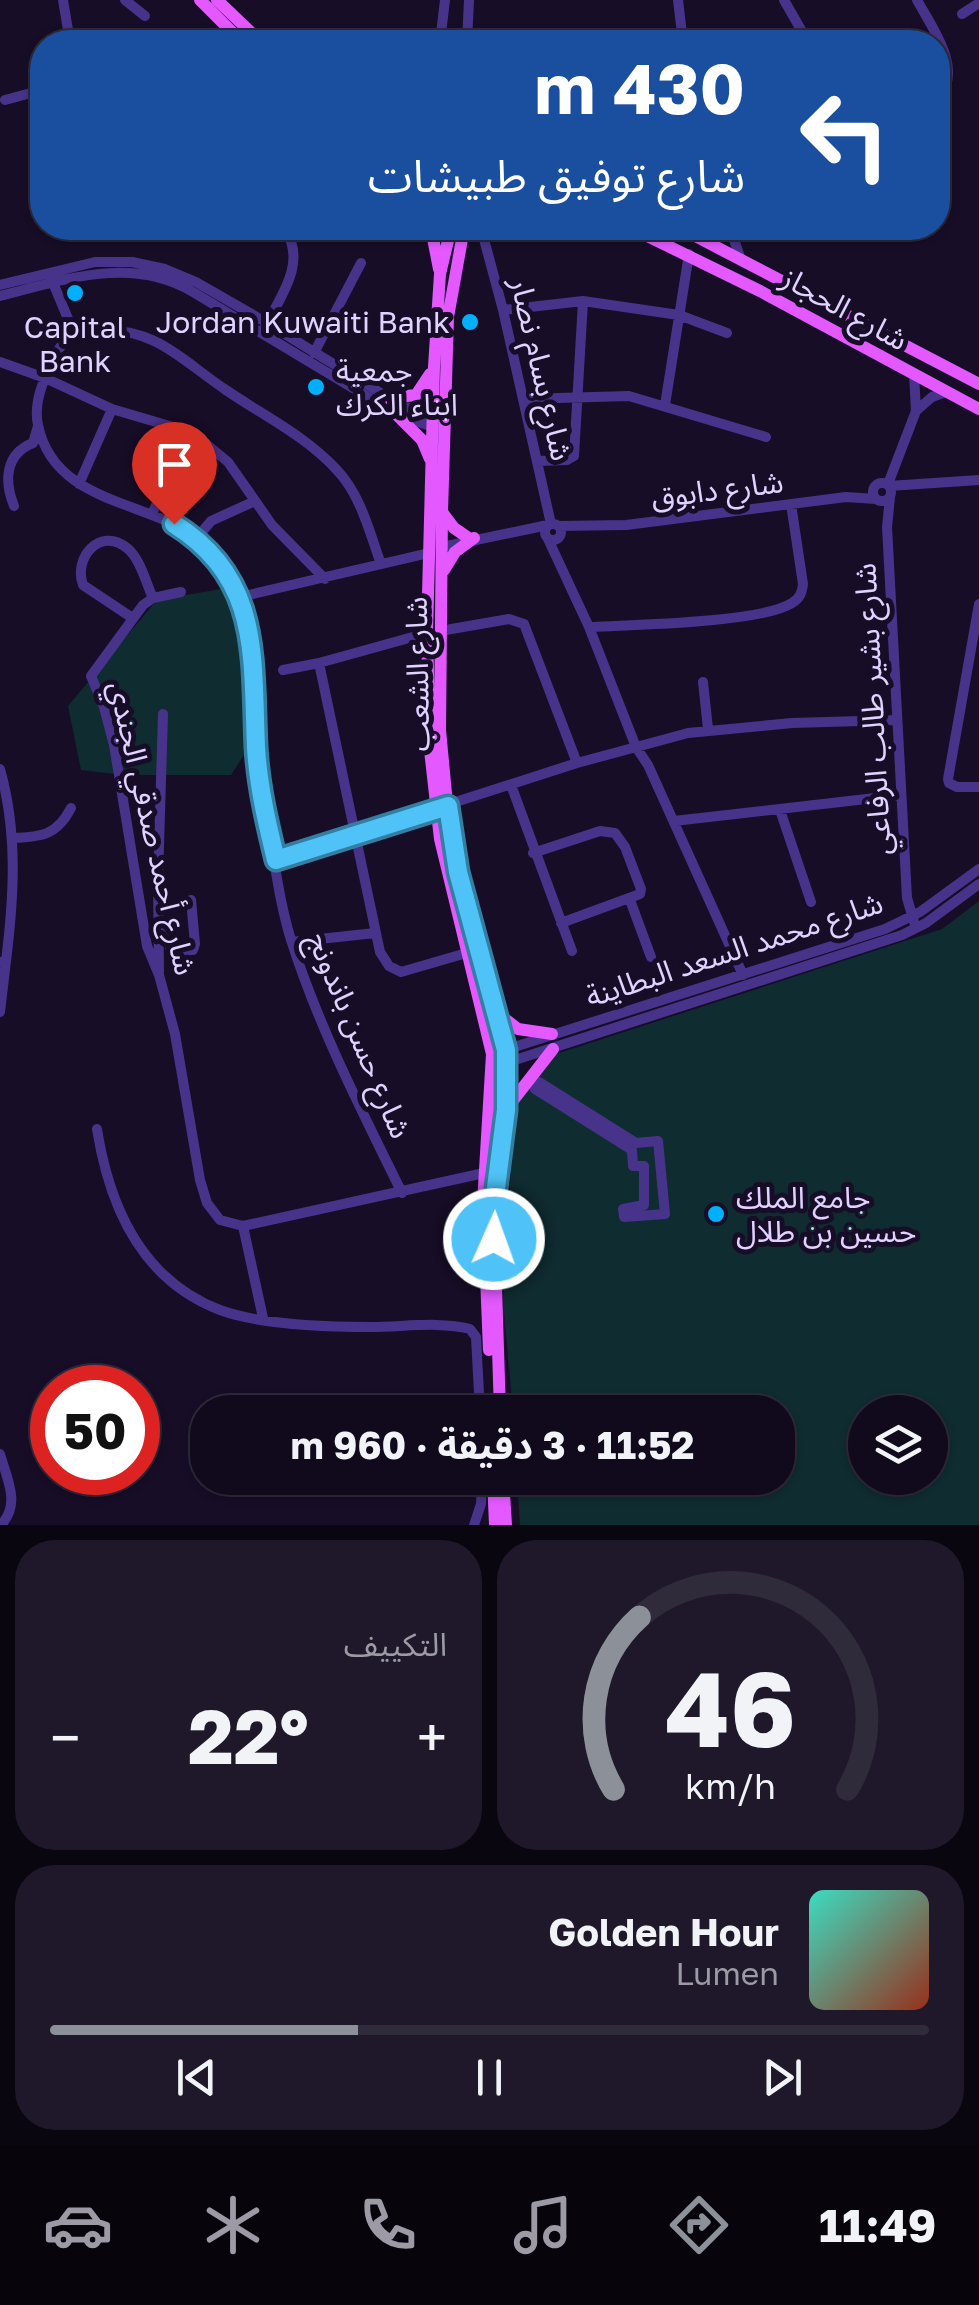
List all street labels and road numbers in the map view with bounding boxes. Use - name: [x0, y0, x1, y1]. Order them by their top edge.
- street label: شارع الحجاز: [772, 258, 914, 362]
- street label: شارع بسام نصار: [498, 273, 581, 465]
- street label: شارع دابوق: [649, 463, 786, 520]
- street label: شارع بشير طالب الرفاعي: [846, 562, 904, 856]
- street label: شارع الشعب: [398, 596, 441, 752]
- street label: شارع أحمد صدقي الجندي: [96, 677, 204, 980]
- street label: شارع محمد السعد البطاينة: [581, 884, 889, 1019]
- street label: شارع حسن باندونج: [296, 927, 420, 1145]

